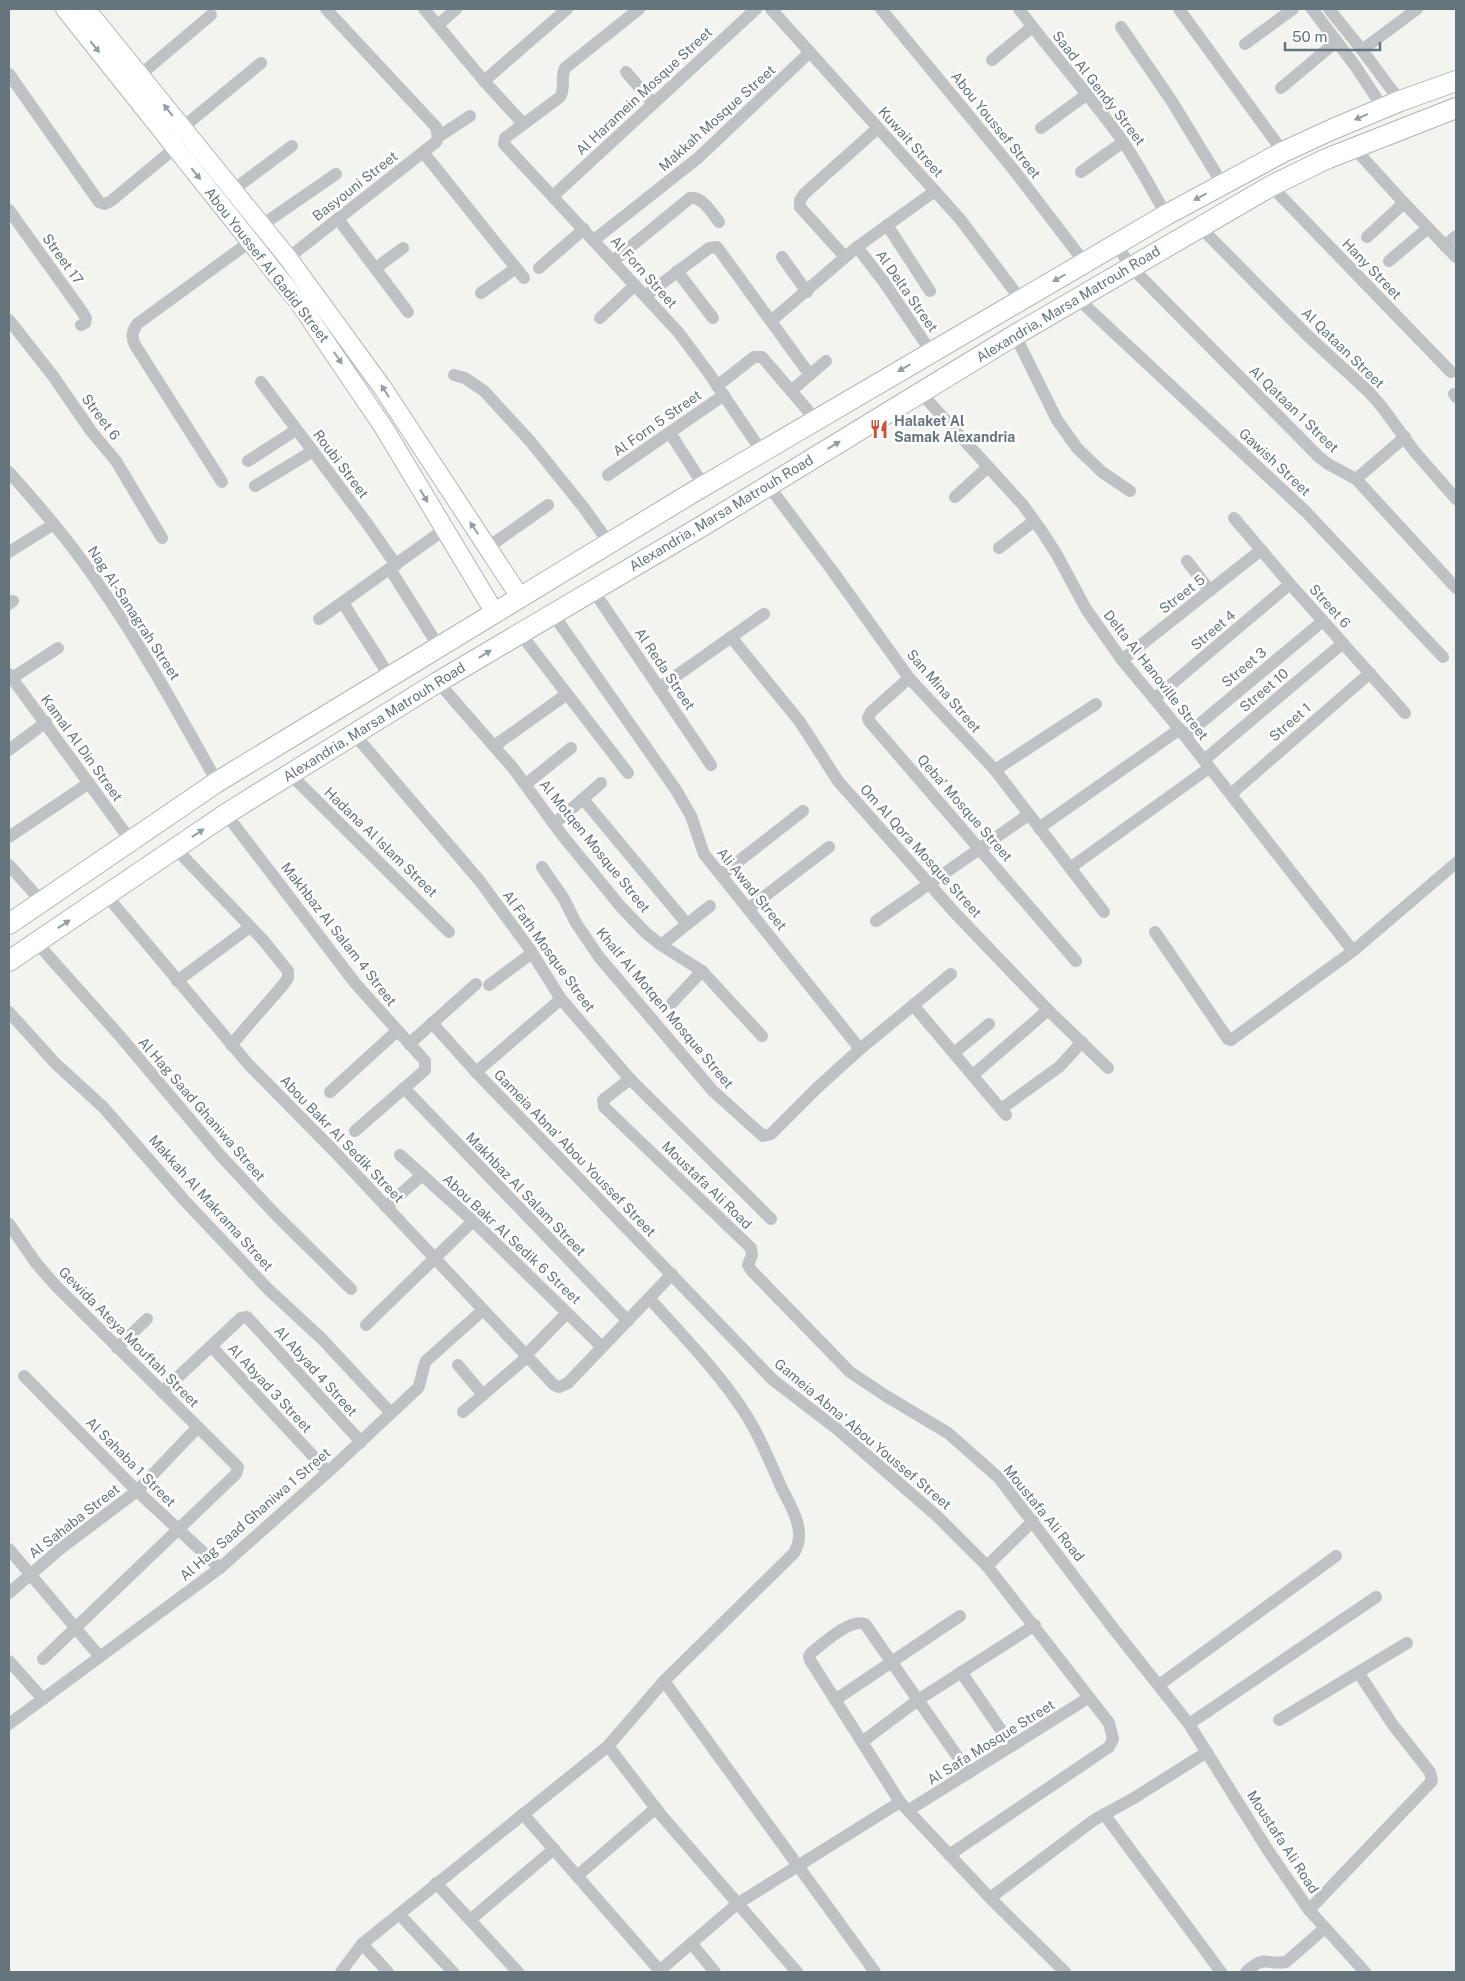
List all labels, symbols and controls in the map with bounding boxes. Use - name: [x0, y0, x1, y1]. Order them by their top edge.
- scale bar: [1285, 20, 1380, 52]
- street label: Al Haramein Mosque Street: [573, 24, 715, 158]
- street label: Saad Al Gendy Street: [1049, 28, 1149, 148]
- text: 50 m: [1292, 28, 1327, 45]
- one-way arrow: [89, 40, 100, 53]
- street label: Makkah Mosque Street: [656, 62, 778, 174]
- street label: Abou Youssef Street: [948, 68, 1044, 182]
- one-way arrow: [163, 104, 174, 117]
- street label: Kuwait Street: [875, 104, 947, 180]
- one-way arrow: [1354, 113, 1368, 121]
- street label: Basyouni Street: [309, 148, 401, 224]
- one-way arrow: [191, 167, 202, 180]
- street label: Abou Youssef Al Gadid Street: [202, 184, 332, 346]
- one-way arrow: [1193, 193, 1207, 201]
- street label: Street 17: [39, 231, 87, 287]
- street label: Al Forn Street: [607, 233, 681, 311]
- street label: Hany Street: [1339, 235, 1405, 303]
- street label: Alexandria, Marsa Matrouh Road: [973, 243, 1163, 365]
- street label: Al Delta Street: [873, 247, 941, 335]
- one-way arrow: [1053, 273, 1066, 282]
- street label: Al Qataan Street: [1298, 305, 1388, 391]
- one-way arrow: [333, 351, 343, 365]
- street label: Al Qataan 1 Street: [1246, 362, 1342, 456]
- one-way arrow: [897, 364, 910, 373]
- one-way arrow: [380, 385, 390, 398]
- street label: Al Forn 5 Street: [610, 387, 704, 459]
- street label: Street 6: [79, 391, 124, 443]
- place label: Halaket Al Samak Alexandria: [894, 413, 1015, 445]
- restaurant icon: Halaket Al Samak Alexandria: [868, 418, 890, 440]
- street label: Gawish Street: [1236, 425, 1314, 499]
- street label: Roubi Street: [310, 427, 372, 501]
- one-way arrow: [828, 440, 841, 449]
- street label: Alexandria, Marsa Matrouh Road: [626, 452, 816, 574]
- one-way arrow: [420, 489, 429, 502]
- one-way arrow: [469, 521, 478, 534]
- street label: Nag Al-Sanagrah Street: [85, 543, 183, 683]
- street label: Street 5: [1156, 571, 1208, 617]
- street label: Street 6: [1306, 581, 1354, 631]
- street label: Delta Al Hanoville Street: [1100, 607, 1212, 743]
- street label: Street 4: [1188, 607, 1239, 653]
- street label: Al Reda Street: [632, 625, 698, 713]
- street label: Street 3: [1219, 644, 1270, 690]
- street label: San Mina Street: [904, 646, 984, 736]
- one-way arrow: [478, 650, 491, 659]
- street label: Alexandria, Marsa Matrouh Road: [280, 659, 468, 785]
- street label: Street 10: [1236, 665, 1292, 715]
- street label: Kamal Al Din Street: [38, 692, 126, 804]
- street label: Street 1: [1266, 700, 1314, 744]
- street label: Qeba' Mosque Street: [914, 751, 1016, 865]
- street label: Al Motqen Mosque Street: [536, 776, 654, 916]
- street label: Om Al Qora Mosque Street: [857, 781, 985, 921]
- street label: Hadana Al Islam Street: [321, 784, 441, 900]
- one-way arrow: [192, 828, 205, 838]
- street label: Ali Awad Street: [714, 845, 790, 933]
- street label: Makhbaz Al Salam 4 Street: [278, 859, 400, 1009]
- street label: Al Fath Mosque Street: [500, 887, 598, 1015]
- one-way arrow: [57, 919, 70, 928]
- street label: Khalf Al Motqen Mosque Street: [593, 925, 737, 1091]
- street label: Al Hag Saad Ghaniwa Street: [135, 1034, 269, 1184]
- street label: Gameia Abna' Abou Youssef Street: [491, 1066, 659, 1240]
- street label: Abou Bakr Al Sedik Street: [277, 1072, 407, 1206]
- street label: Makhbaz Al Salam Street: [463, 1129, 589, 1259]
- street label: Makkah Al Makrama Street: [146, 1132, 276, 1274]
- street label: Moustafa Ali Road: [659, 1138, 755, 1232]
- street label: Abou Bakr Al Sedik 6 Street: [440, 1171, 584, 1307]
- street label: Gewida Ateya Mouftah Street: [56, 1264, 202, 1410]
- street label: Al Abyad 4 Street: [271, 1323, 361, 1419]
- street label: Al Abyad 3 Street: [225, 1340, 315, 1436]
- street label: Gameia Abna' Abou Youssef Street: [771, 1355, 955, 1513]
- street label: Al Sahaba 1 Street: [83, 1414, 179, 1510]
- street label: Al Hag Saad Ghaniwa 1 Street: [176, 1444, 334, 1584]
- street label: Moustafa Ali Road: [1000, 1462, 1088, 1564]
- street label: Al Sahaba Street: [25, 1481, 123, 1561]
- street label: Al Safa Mosque Street: [924, 1696, 1058, 1788]
- street label: Moustafa Ali Road: [1244, 1788, 1322, 1896]

